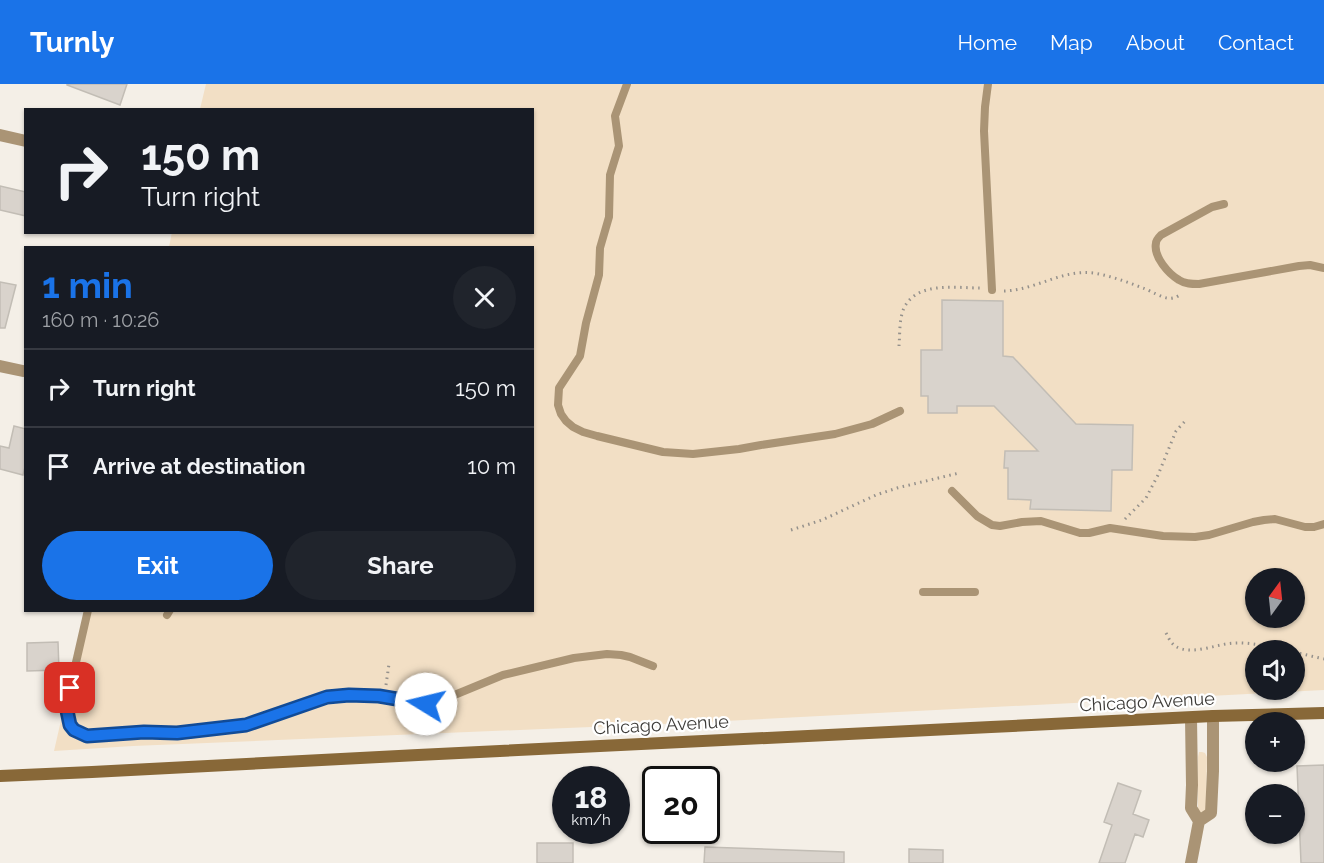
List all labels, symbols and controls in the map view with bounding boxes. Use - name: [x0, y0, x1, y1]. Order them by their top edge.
- text: Turnly: [30, 26, 114, 59]
- text: Home: [958, 30, 1017, 55]
- text: Map: [1050, 30, 1093, 55]
- text: About: [1126, 30, 1185, 55]
- text: Contact: [1218, 30, 1294, 55]
- text: 150 m: [141, 131, 260, 180]
- icon: right: [42, 132, 120, 210]
- text: Turn right: [141, 181, 260, 212]
- text: 1 min: [42, 264, 133, 306]
- button: close: [453, 266, 516, 329]
- text: 160 m · 10:26: [42, 308, 159, 332]
- icon: right: [42, 372, 75, 405]
- text: Turn right: [93, 375, 196, 401]
- text: 150 m: [455, 375, 516, 401]
- icon: arrive: [42, 450, 75, 483]
- text: Arrive at destination: [93, 453, 306, 479]
- text: 10 m: [467, 453, 516, 479]
- button: Exit: [42, 531, 273, 600]
- button: Share: [285, 531, 516, 600]
- north arrow: [1245, 568, 1305, 628]
- map controls: [1245, 568, 1305, 844]
- button: sound: [1245, 640, 1305, 700]
- pin: [44, 662, 95, 713]
- icon: arrive: [53, 671, 86, 704]
- position arrow: [394, 672, 458, 736]
- street label: Chicago Avenue: [1079, 687, 1216, 716]
- street label: Chicago Avenue: [593, 710, 730, 739]
- button: +: [1245, 712, 1305, 772]
- speed limit sign: 20: [642, 766, 720, 844]
- text: 18: [575, 780, 607, 815]
- button: −: [1245, 784, 1305, 844]
- text: km/h: [571, 811, 611, 829]

